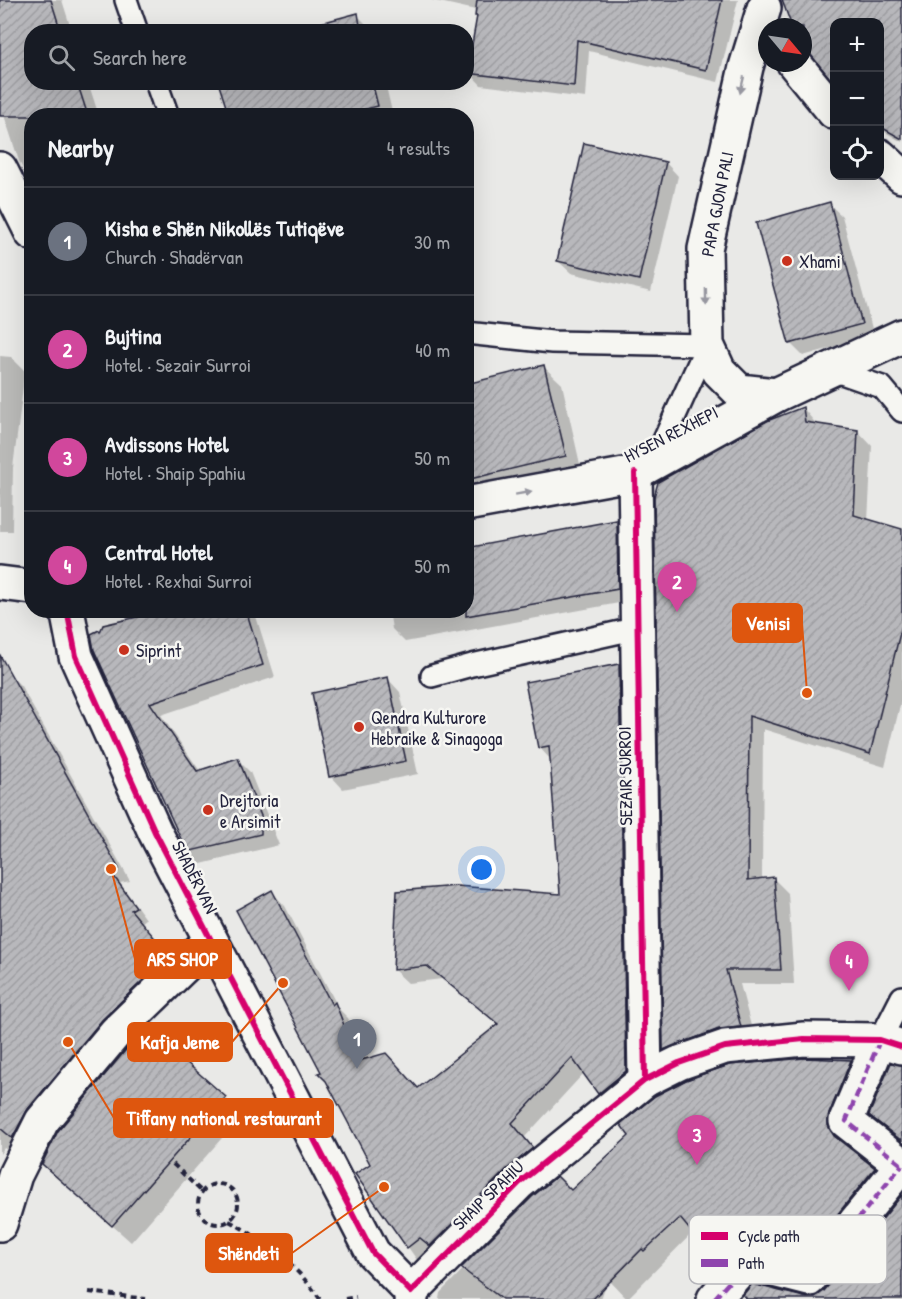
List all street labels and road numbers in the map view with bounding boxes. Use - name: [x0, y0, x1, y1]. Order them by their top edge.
- street label: PAPA GJON PALI: [695, 149, 739, 259]
- street label: HYSEN REXHEPI: [620, 400, 722, 468]
- street label: SEZAIR SURROI: [612, 726, 638, 826]
- street label: SHADËRVAN: [166, 836, 224, 918]
- street label: SHAIP SPAHIU: [447, 1154, 529, 1236]

